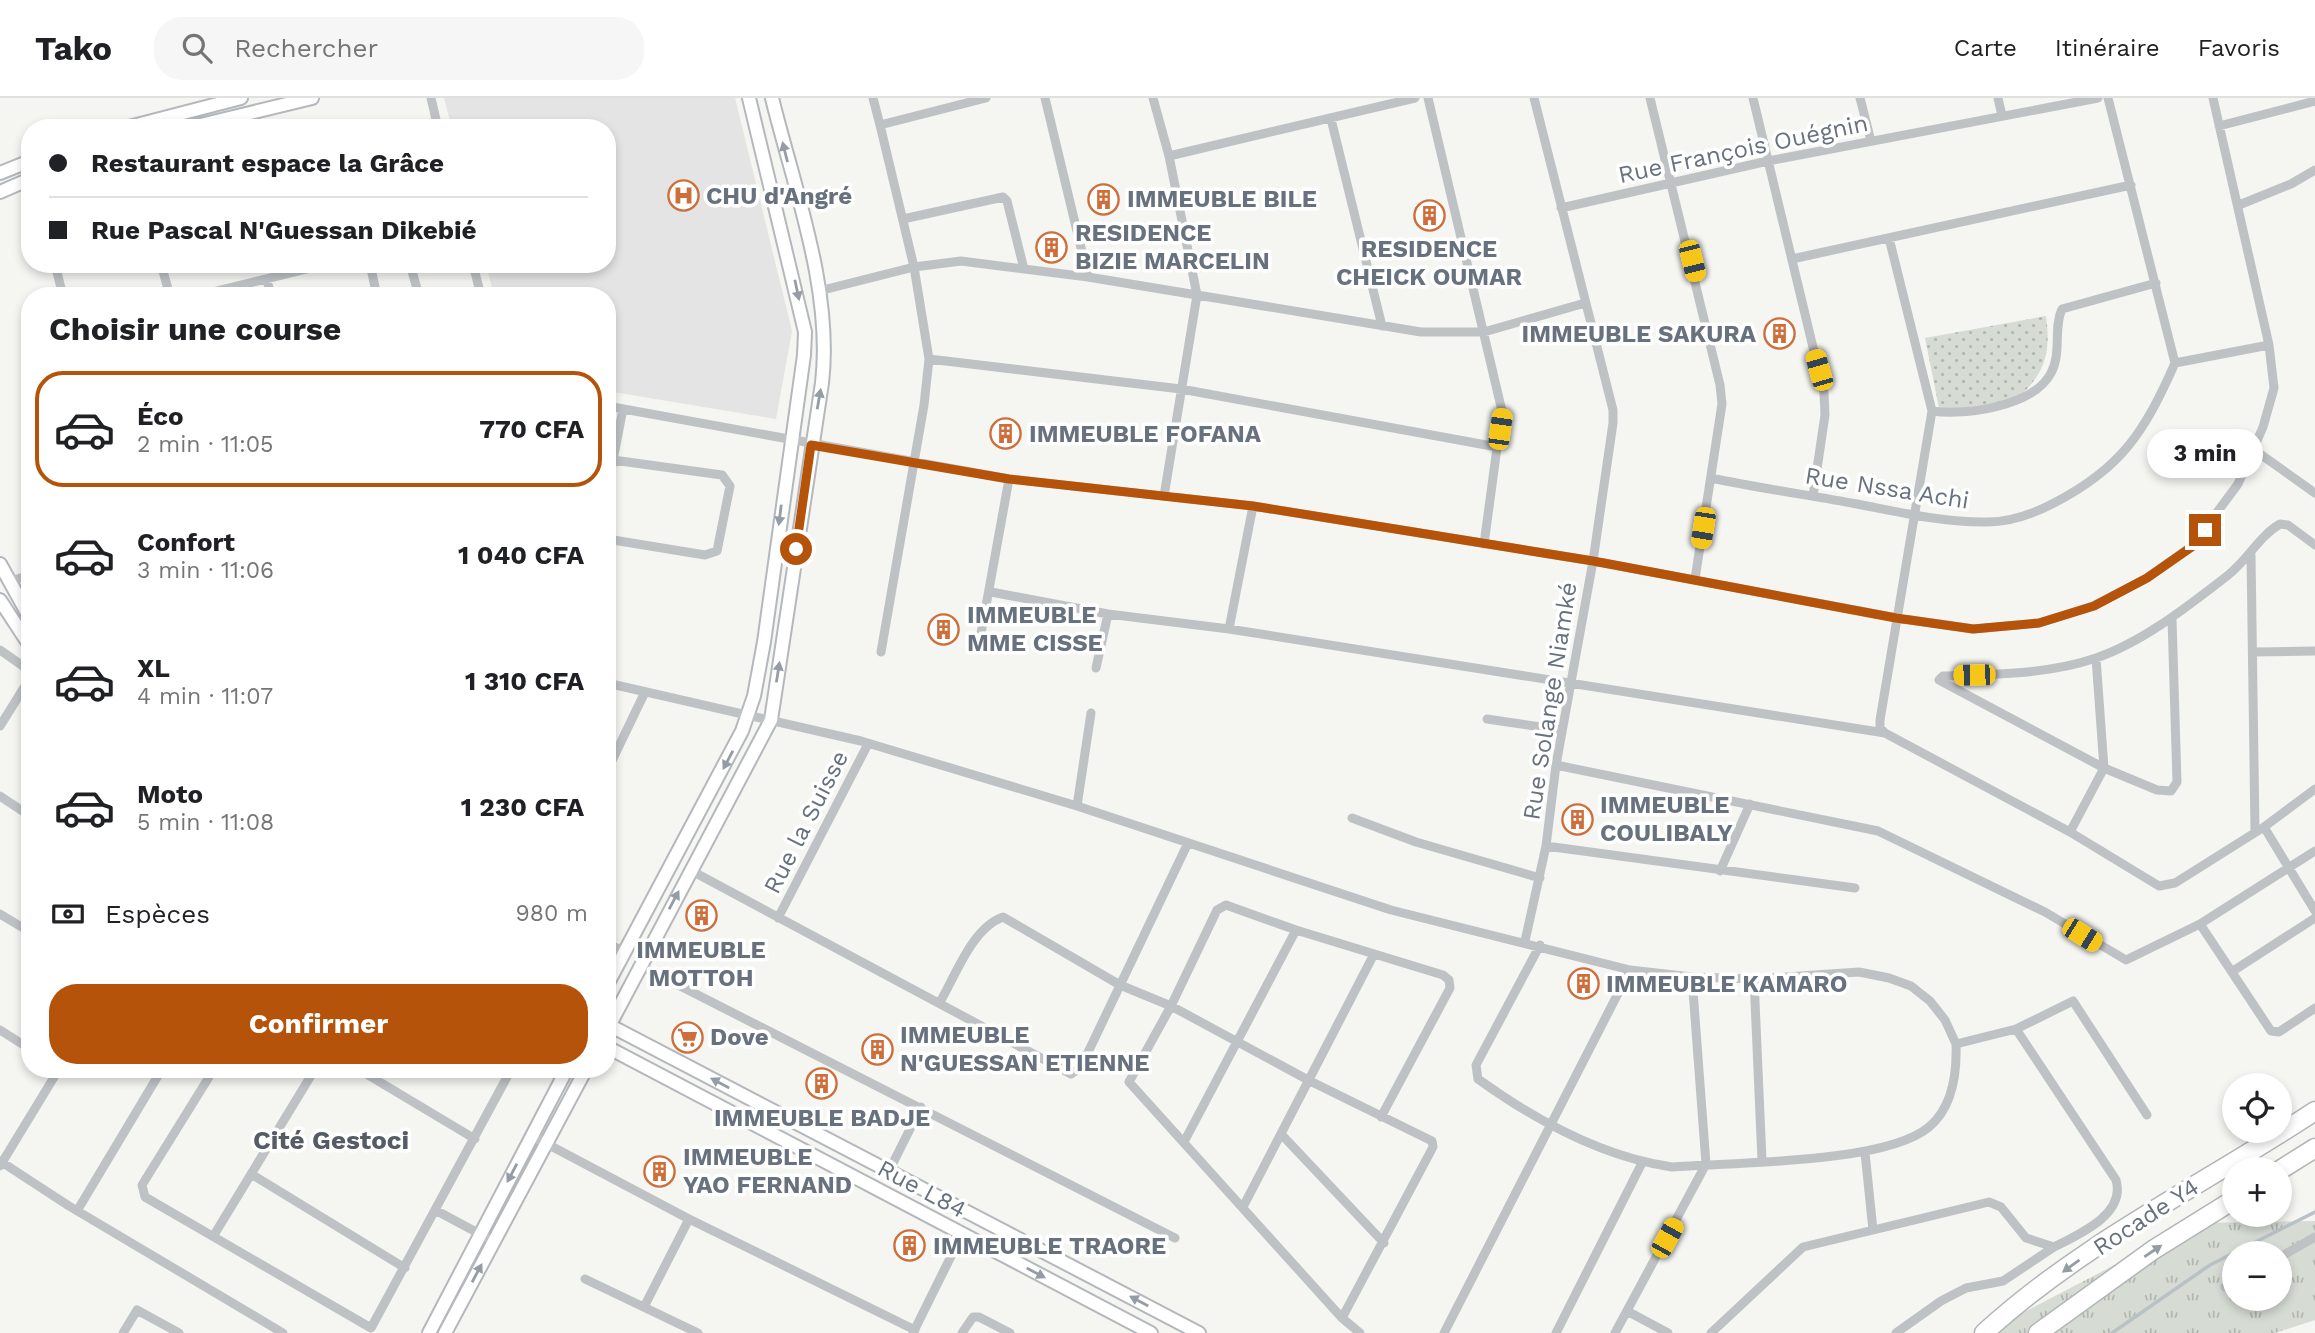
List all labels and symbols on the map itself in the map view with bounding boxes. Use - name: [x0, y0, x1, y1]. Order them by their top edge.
- street label: Rue François Ouégnin: [1616, 109, 1870, 189]
- one-way arrow: [779, 141, 790, 163]
- hospital icon: CHU d'Angré: [666, 179, 700, 213]
- place label: CHU d'Angré: [706, 182, 852, 210]
- building icon: IMMEUBLE BILE: [1087, 182, 1121, 216]
- place label: IMMEUBLE BILE: [1127, 185, 1317, 213]
- building icon: RESIDENCE CHEICK OUMAR: [1412, 198, 1446, 232]
- place label: RESIDENCE BIZIE MARCELIN: [1075, 219, 1270, 275]
- building icon: RESIDENCE BIZIE MARCELIN: [1035, 230, 1069, 264]
- place label: RESIDENCE CHEICK OUMAR: [1336, 235, 1522, 291]
- car: [1677, 238, 1708, 284]
- one-way arrow: [791, 279, 802, 301]
- building icon: IMMEUBLE SAKURA: [1762, 317, 1796, 351]
- place label: IMMEUBLE SAKURA: [1522, 320, 1757, 348]
- car: [1804, 347, 1835, 393]
- one-way arrow: [814, 388, 825, 410]
- car: [1487, 407, 1514, 451]
- building icon: IMMEUBLE FOFANA: [989, 417, 1023, 451]
- place label: IMMEUBLE FOFANA: [1029, 420, 1262, 448]
- callout: 3 min: [2147, 428, 2263, 478]
- street label: Rue Nssa Achi: [1803, 461, 1971, 515]
- one-way arrow: [774, 504, 785, 526]
- car: [1690, 506, 1717, 550]
- route end: [2189, 514, 2221, 546]
- route start: [780, 533, 812, 565]
- street label: Rue Solange Niamké: [1517, 580, 1583, 822]
- place label: IMMEUBLE MME CISSE: [967, 601, 1103, 657]
- building icon: IMMEUBLE MME CISSE: [927, 612, 961, 646]
- one-way arrow: [773, 661, 784, 683]
- car: [1953, 664, 1996, 686]
- street label: Rue la Suisse: [758, 746, 854, 898]
- one-way arrow: [722, 750, 734, 770]
- place label: IMMEUBLE COULIBALY: [1600, 791, 1733, 847]
- building icon: IMMEUBLE COULIBALY: [1560, 802, 1594, 836]
- one-way arrow: [668, 890, 680, 909]
- building icon: IMMEUBLE MOTTOH: [684, 899, 718, 933]
- car: [2059, 915, 2106, 955]
- place label: IMMEUBLE MOTTOH: [636, 936, 766, 992]
- building icon: IMMEUBLE KAMARO: [1566, 967, 1600, 1001]
- place label: IMMEUBLE KAMARO: [1606, 970, 1847, 998]
- supermarket icon: Dove: [670, 1020, 704, 1054]
- place label: IMMEUBLE N'GUESSAN ETIENNE: [900, 1021, 1149, 1077]
- place label: Dove: [710, 1023, 769, 1051]
- building icon: IMMEUBLE N'GUESSAN ETIENNE: [860, 1032, 894, 1066]
- building icon: IMMEUBLE BADJE: [805, 1067, 839, 1101]
- one-way arrow: [710, 1077, 730, 1089]
- place label: IMMEUBLE BADJE: [714, 1104, 930, 1132]
- district label: Cité Gestoci: [253, 1125, 409, 1155]
- place label: IMMEUBLE YAO FERNAND: [683, 1143, 852, 1199]
- building icon: IMMEUBLE YAO FERNAND: [643, 1154, 677, 1188]
- street label: Rue L84: [873, 1154, 971, 1224]
- one-way arrow: [507, 1163, 518, 1183]
- street label: Rocade Y4: [2088, 1173, 2204, 1261]
- car: [1648, 1215, 1687, 1261]
- building icon: IMMEUBLE TRAORE: [893, 1229, 927, 1263]
- place label: IMMEUBLE TRAORE: [933, 1232, 1166, 1260]
- one-way arrow: [2143, 1244, 2163, 1257]
- one-way arrow: [2062, 1259, 2080, 1273]
- one-way arrow: [471, 1263, 483, 1282]
- one-way arrow: [1026, 1267, 1046, 1279]
- one-way arrow: [1129, 1296, 1149, 1307]

